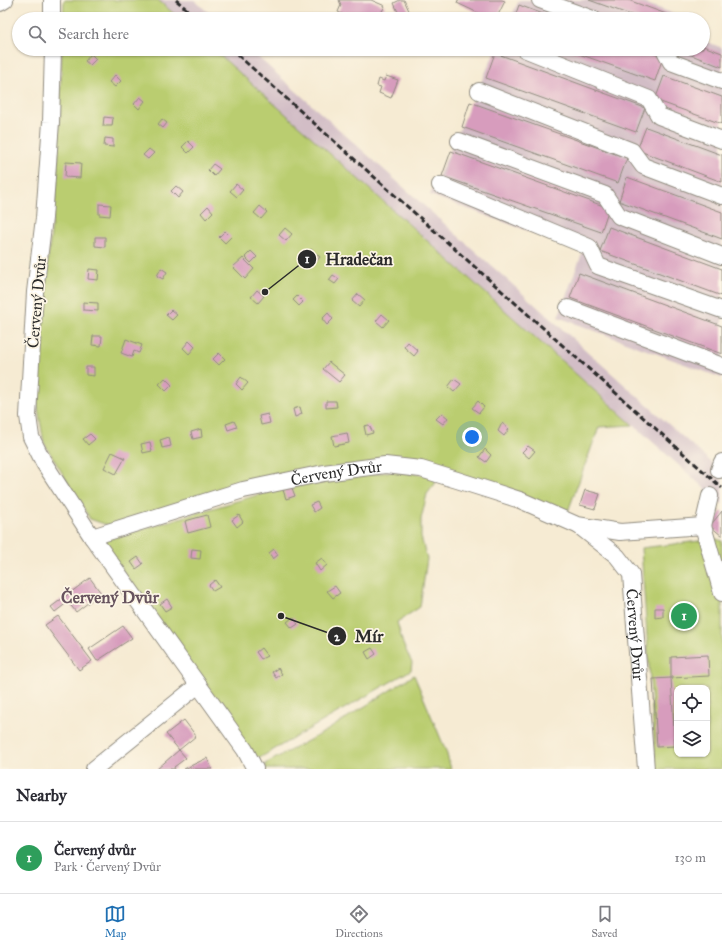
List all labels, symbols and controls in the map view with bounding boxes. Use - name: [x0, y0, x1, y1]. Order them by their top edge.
- search box: [12, 12, 710, 56]
- icon: search: [26, 23, 48, 45]
- text: Search here: [58, 25, 129, 43]
- callout: Hradečan: [297, 244, 400, 273]
- text: Hradečan: [325, 249, 394, 270]
- text: 1: [305, 252, 310, 266]
- street label: Červený Dvůr: [22, 255, 50, 349]
- your location: [462, 427, 482, 447]
- street label: Červený Dvůr: [289, 457, 383, 490]
- district label: Červený Dvůr: [61, 587, 160, 608]
- street label: Červený Dvůr: [622, 588, 648, 681]
- pin: 1: [671, 601, 697, 631]
- callout: Mír: [327, 622, 392, 651]
- text: Mír: [355, 626, 384, 647]
- text: 2: [334, 630, 341, 644]
- map controls: [674, 685, 710, 757]
- button: locate: [674, 685, 710, 721]
- button: layers: [674, 721, 710, 757]
- text: Nearby: [16, 785, 67, 806]
- text: Červený dvůr: [54, 841, 136, 859]
- text: 1: [26, 850, 32, 866]
- text: 130 m: [674, 850, 706, 866]
- text: Park · Červený Dvůr: [54, 859, 161, 875]
- tab: Map: [104, 903, 126, 940]
- tab: Directions: [335, 903, 383, 940]
- tab: Saved: [591, 903, 618, 940]

